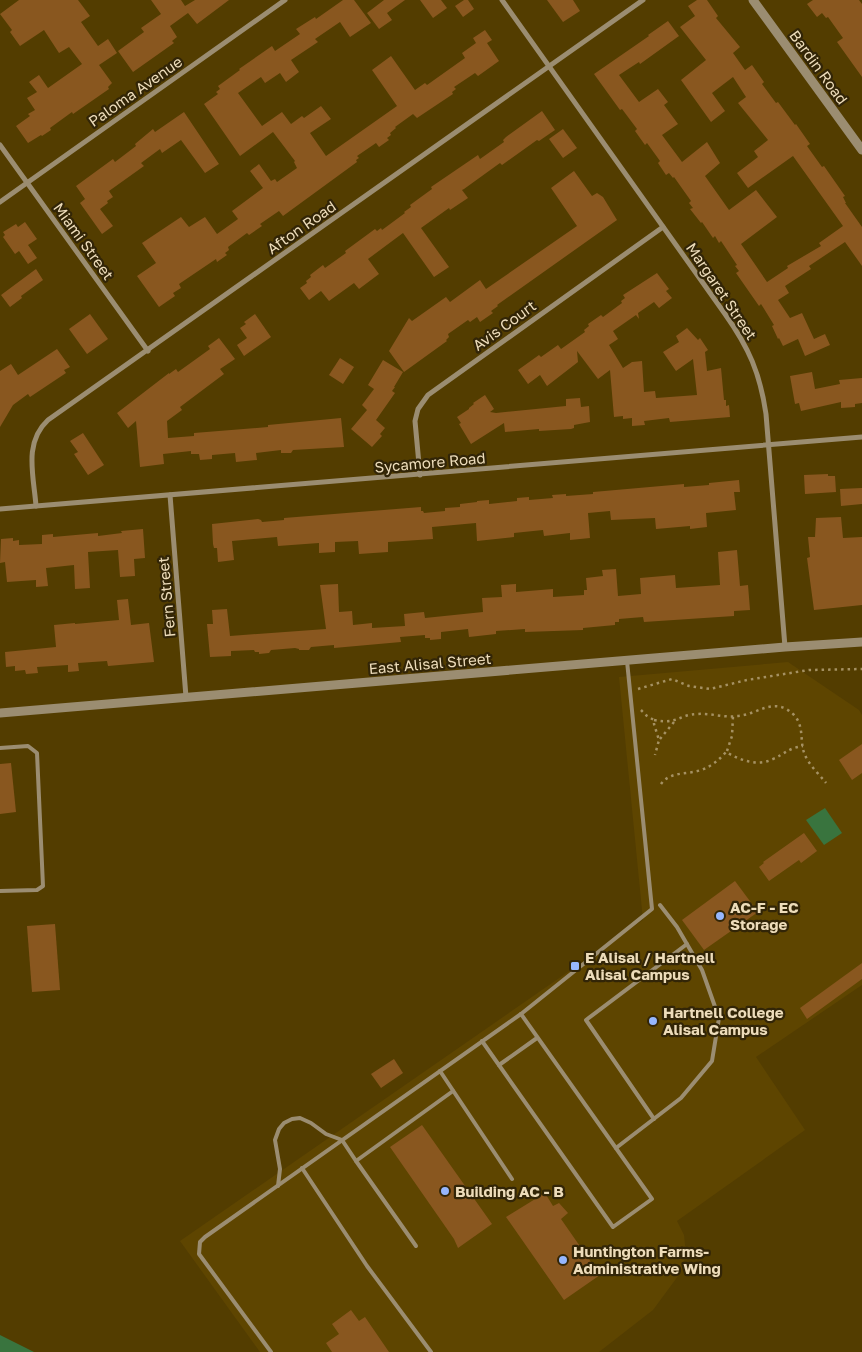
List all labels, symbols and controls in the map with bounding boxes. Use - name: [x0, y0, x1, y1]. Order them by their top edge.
- street label: Bardin Road: [786, 26, 852, 108]
- street label: Paloma Avenue: [85, 52, 186, 130]
- street label: Afton Road: [263, 197, 339, 257]
- street label: Miami Street: [50, 199, 118, 283]
- street label: Margaret Street: [683, 239, 761, 343]
- street label: Avis Court: [469, 296, 539, 354]
- street label: Sycamore Road: [374, 448, 486, 476]
- street label: Fern Street: [154, 556, 178, 638]
- street label: East Alisal Street: [368, 649, 492, 677]
- place label: AC-F - EC Storage: [730, 898, 799, 933]
- marker: AC-F - EC Storage: [714, 910, 726, 922]
- place label: E Alisal / Hartnell Alisal Campus: [585, 948, 715, 983]
- marker: E Alisal / Hartnell Alisal Campus: [569, 960, 581, 972]
- place label: Hartnell College Alisal Campus: [663, 1003, 784, 1038]
- marker: Hartnell College Alisal Campus: [647, 1015, 659, 1027]
- place label: Building AC - B: [455, 1182, 564, 1200]
- marker: Building AC - B: [439, 1185, 451, 1197]
- place label: Huntington Farms- Administrative Wing: [573, 1242, 721, 1277]
- marker: Huntington Farms- Administrative Wing: [557, 1254, 569, 1266]

